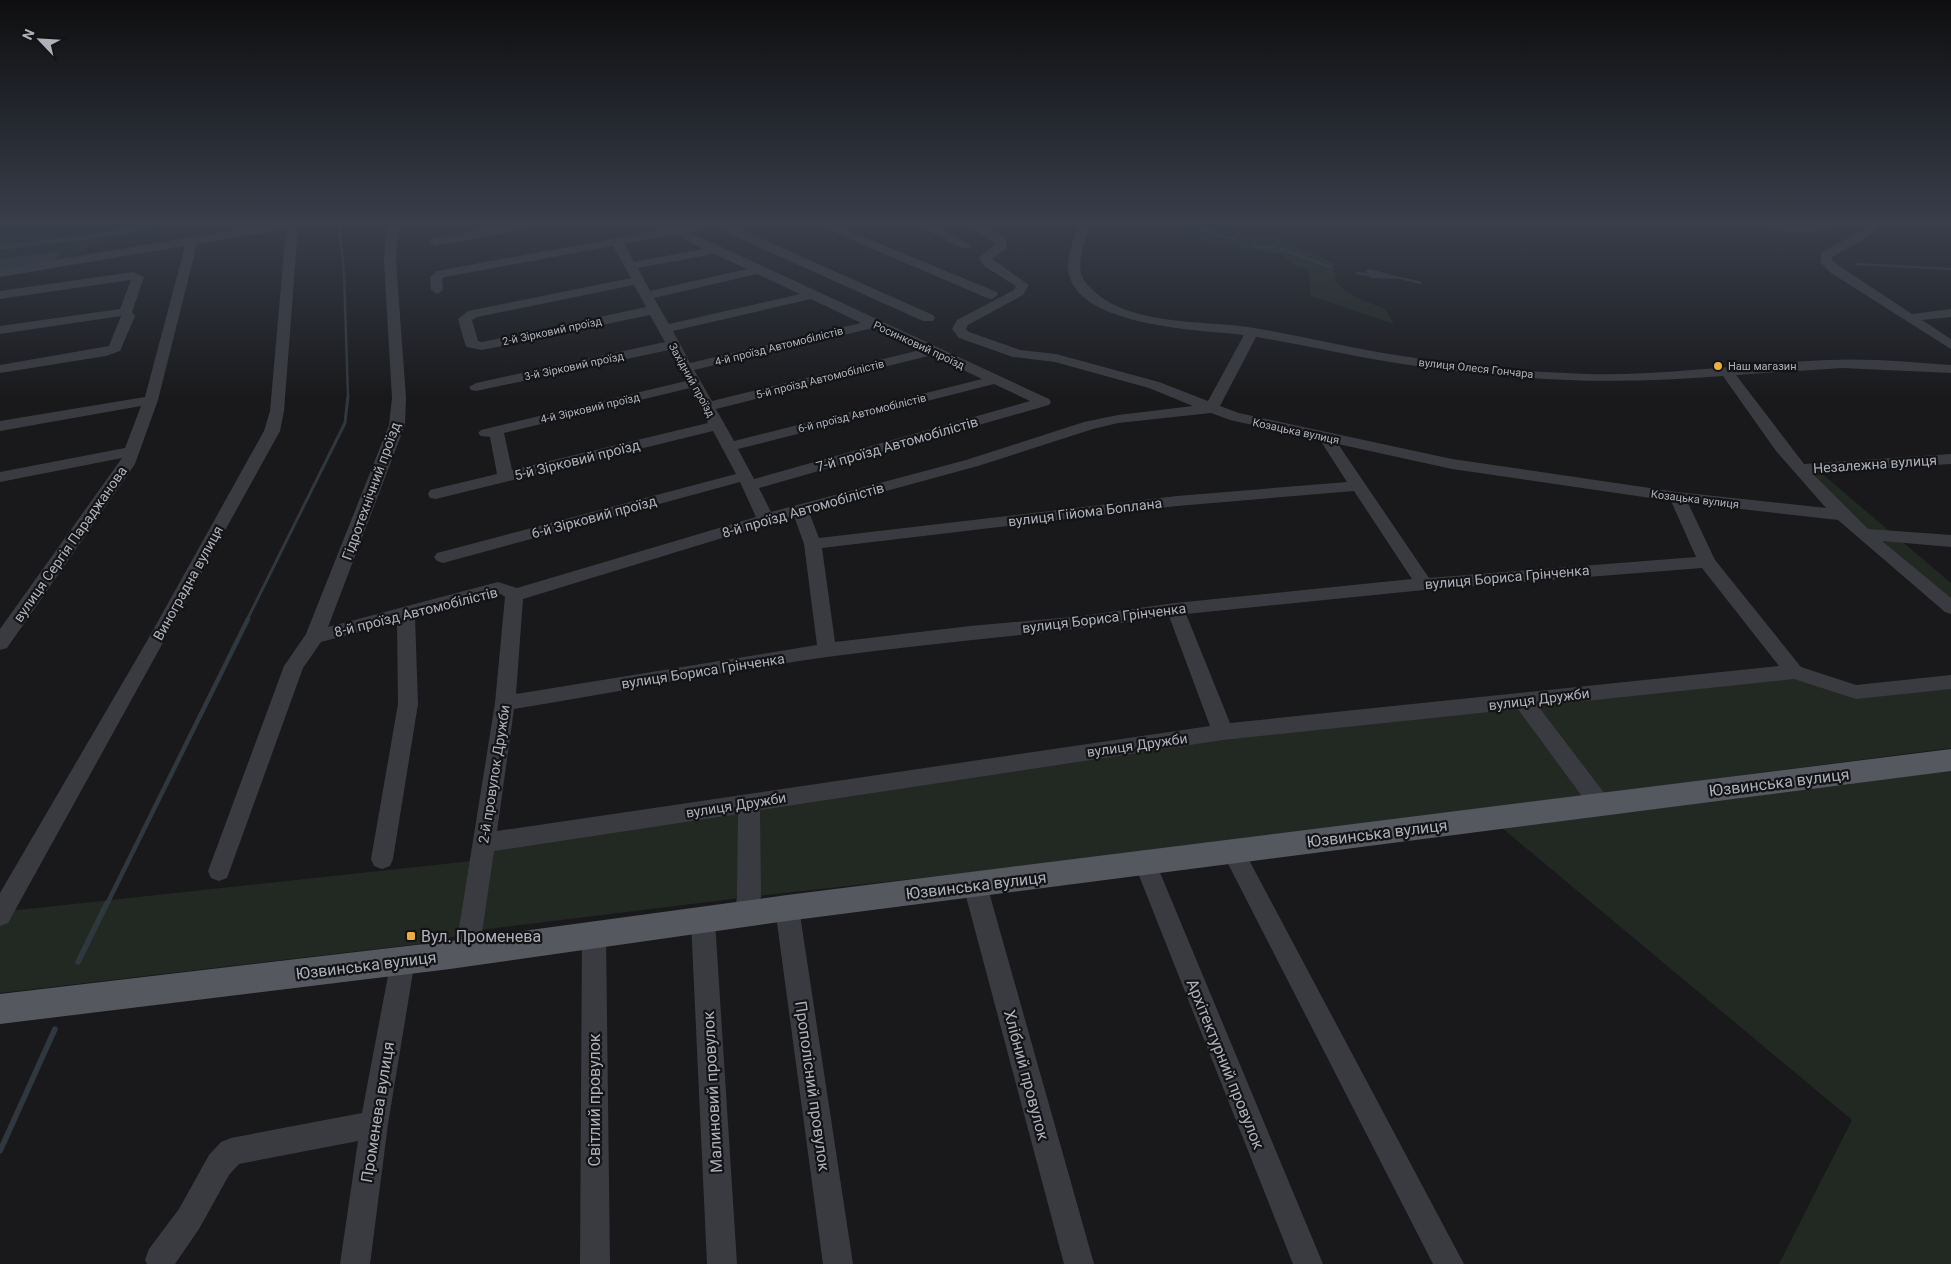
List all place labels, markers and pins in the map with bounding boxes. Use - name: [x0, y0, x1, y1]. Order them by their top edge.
- marker: Наш магазин: [1712, 360, 1724, 372]
- place label: Наш магазин: [1728, 360, 1796, 373]
- place label: Вул. Променева: [421, 927, 541, 946]
- marker: Вул. Променева: [405, 930, 417, 942]

